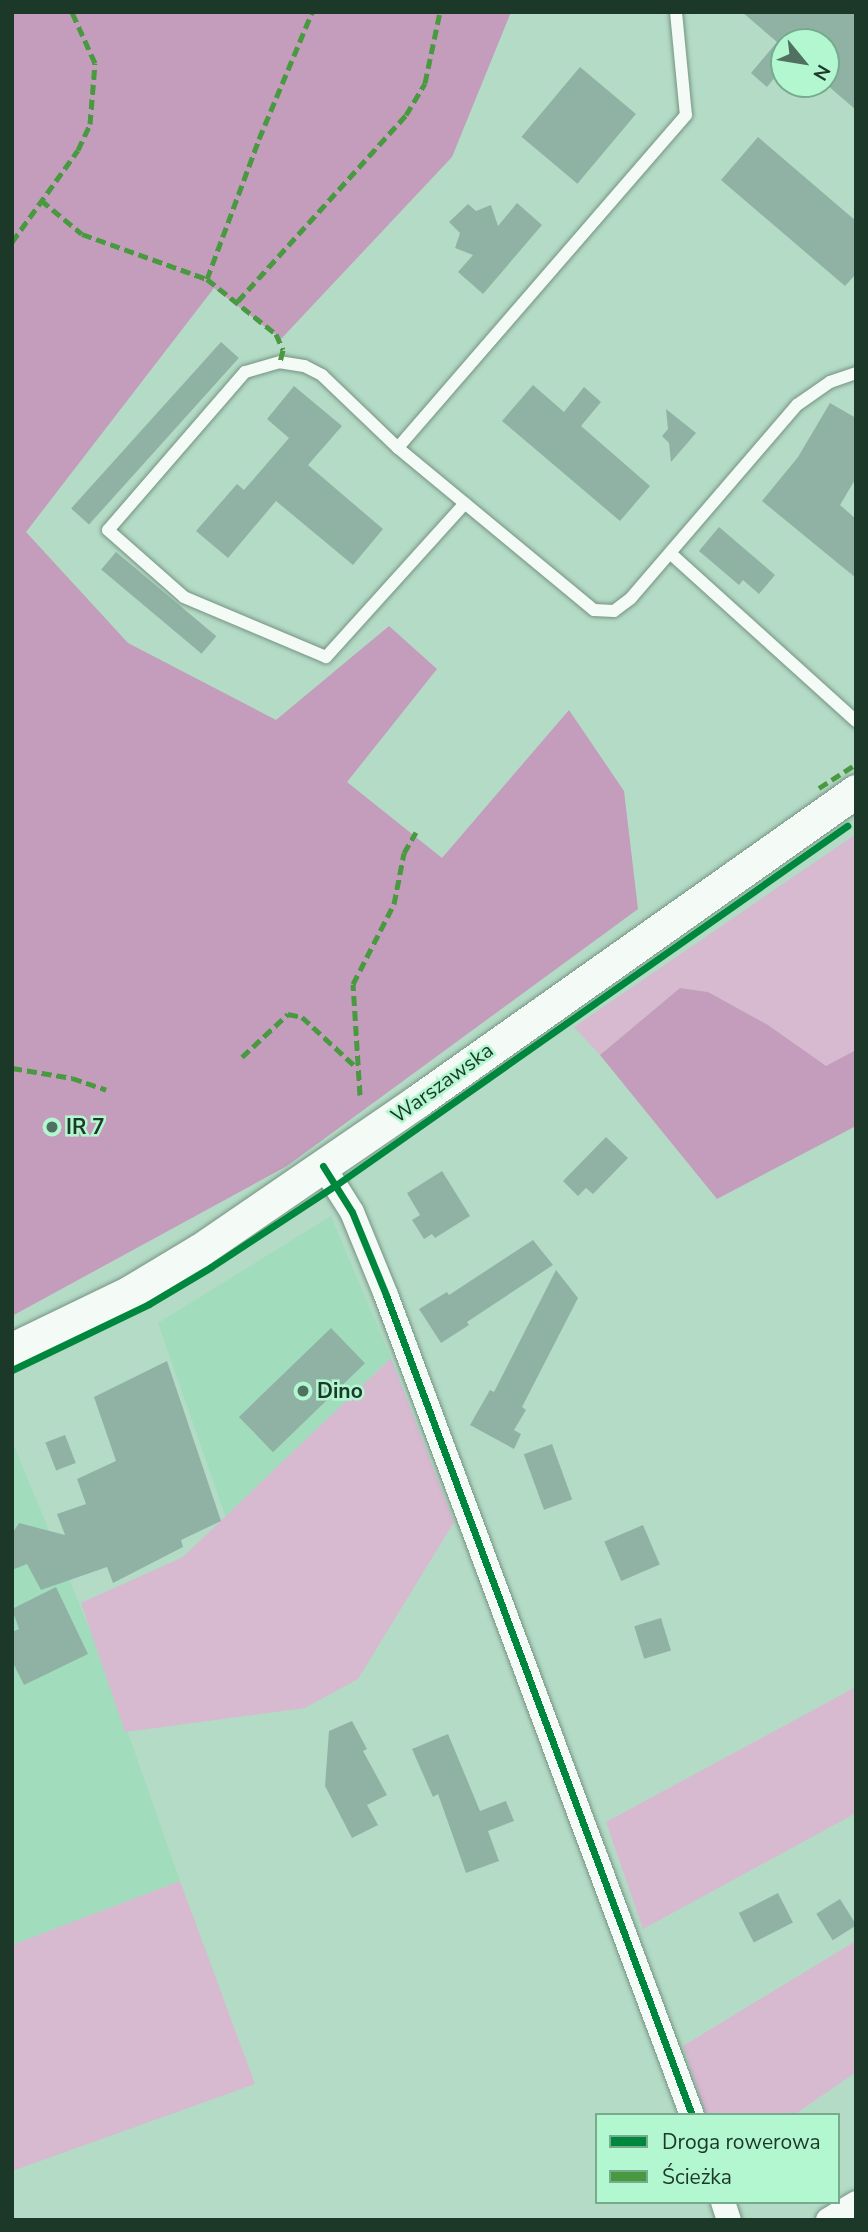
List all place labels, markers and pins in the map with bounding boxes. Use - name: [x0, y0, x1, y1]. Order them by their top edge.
- place label: IR 7: [66, 1114, 105, 1140]
- marker: IR 7: [44, 1119, 60, 1135]
- place label: Dino: [317, 1378, 363, 1404]
- marker: Dino: [295, 1383, 311, 1399]

